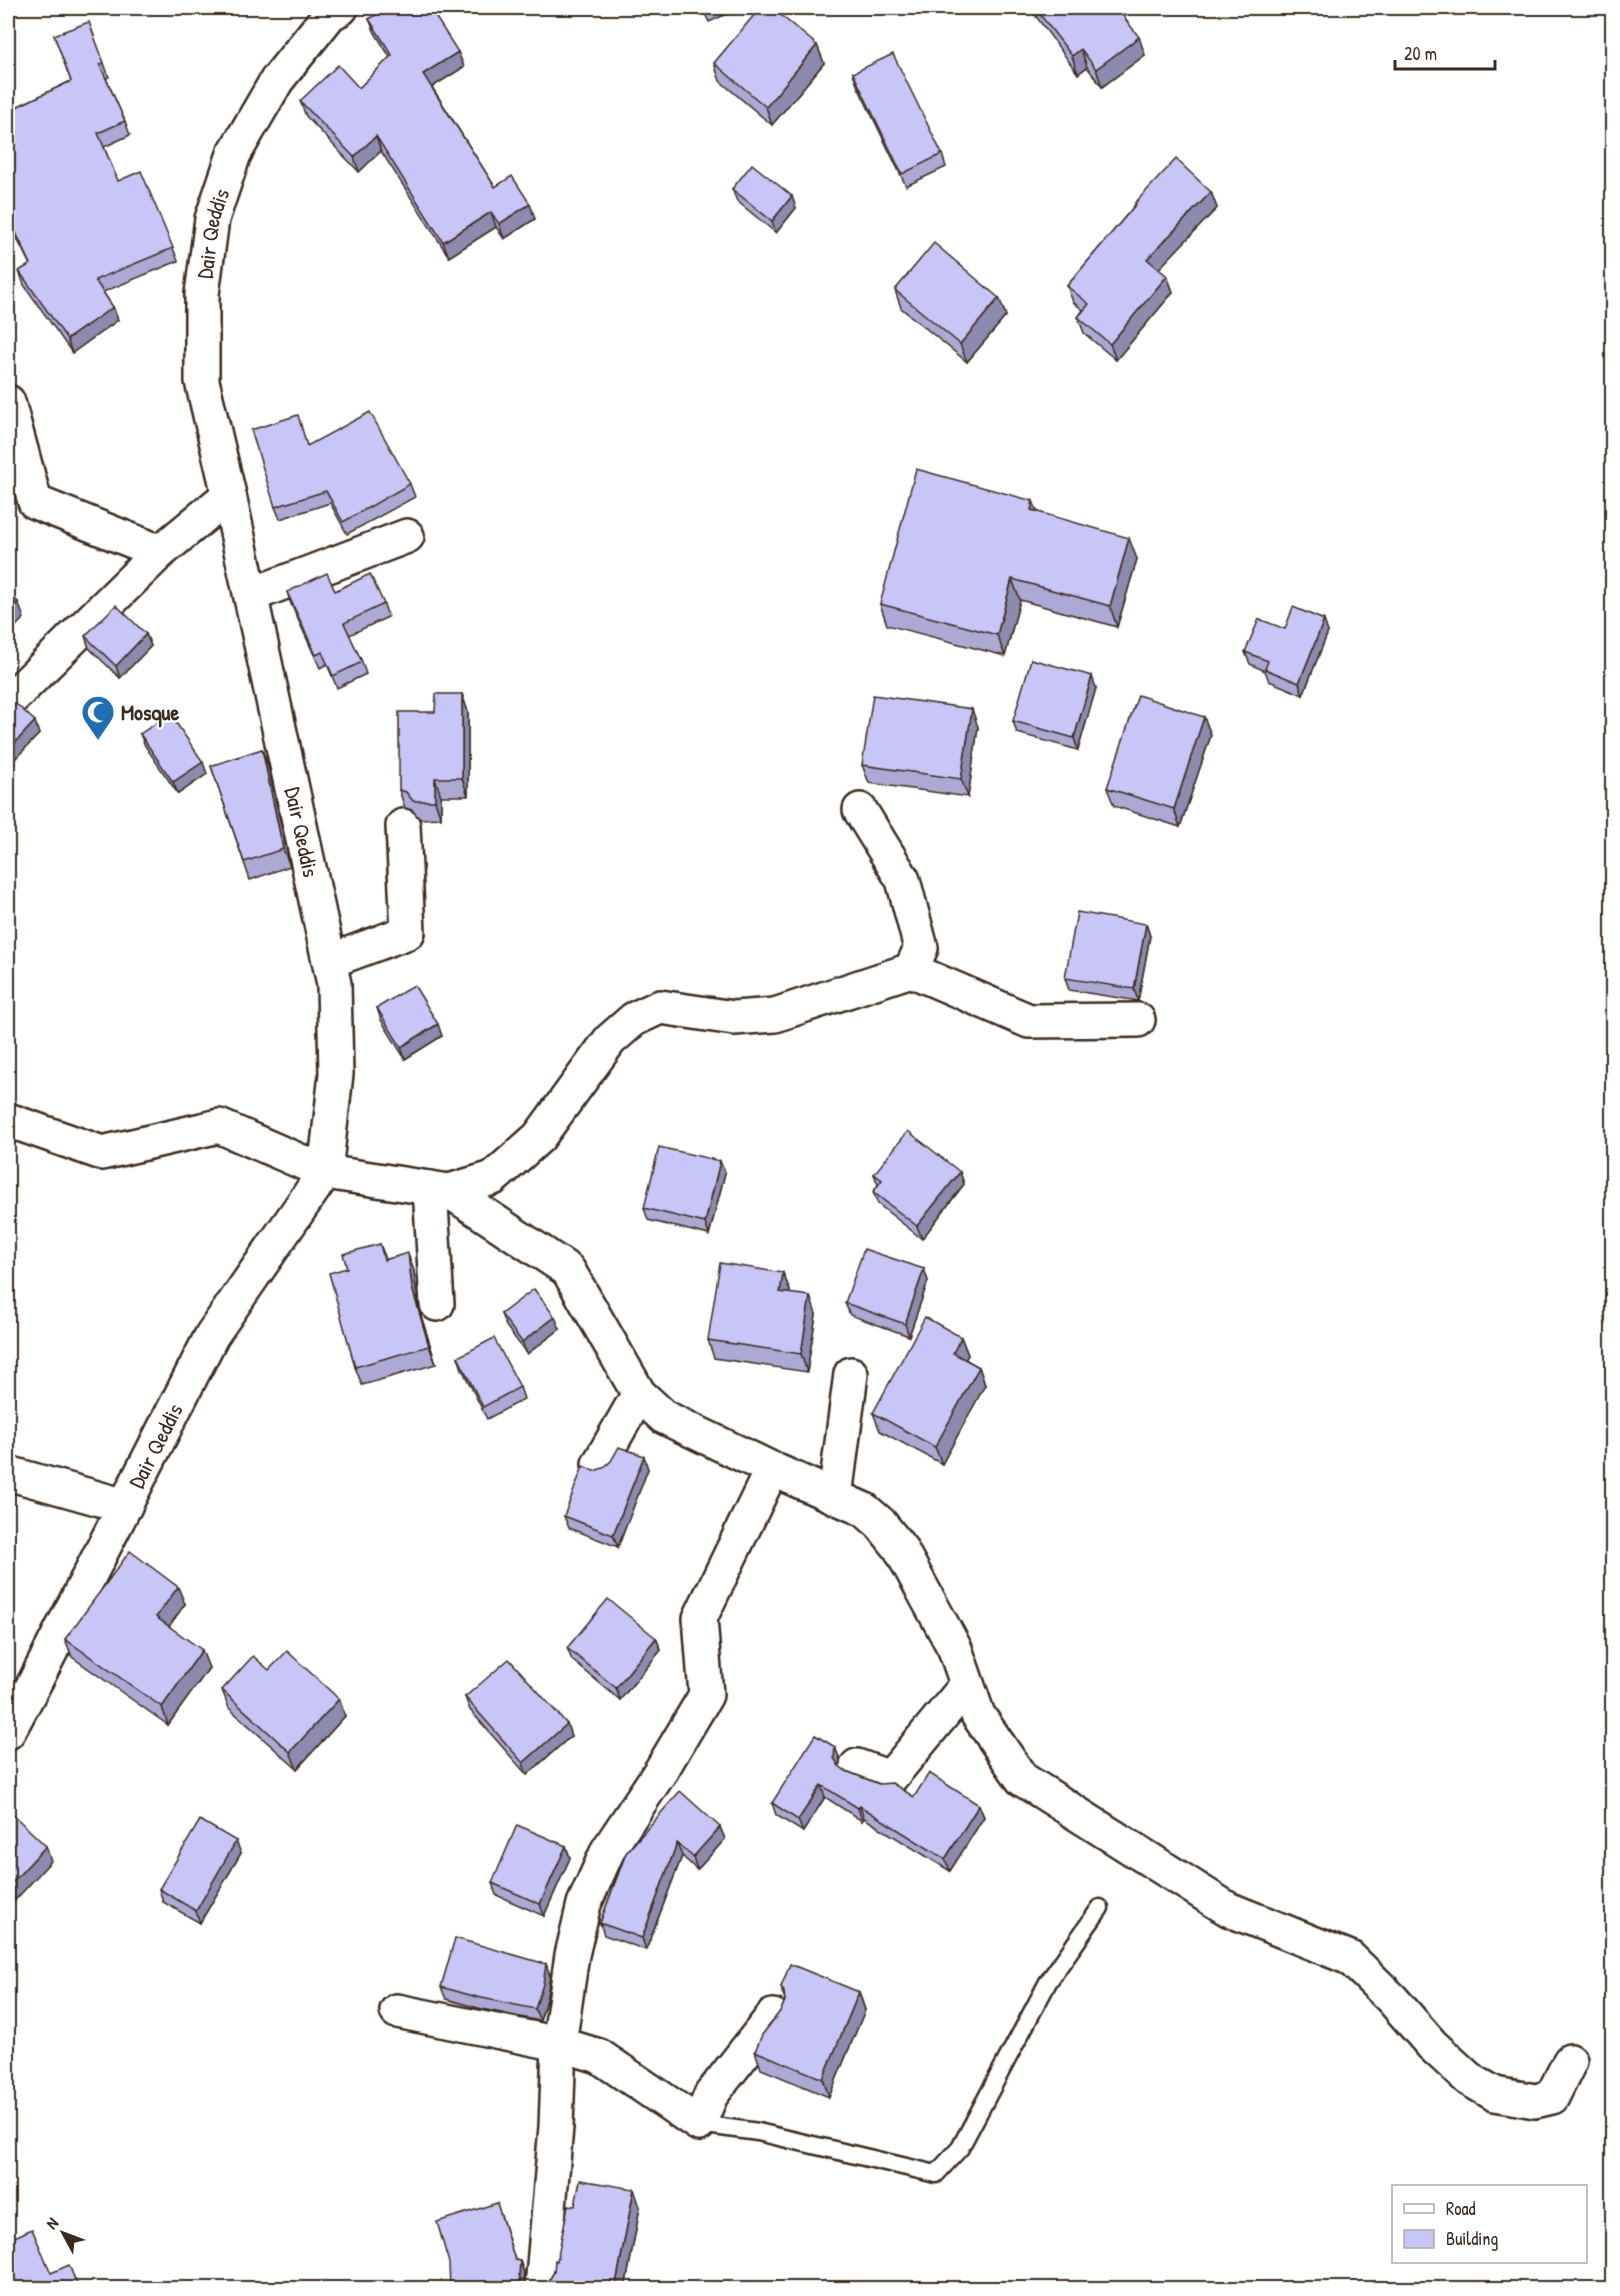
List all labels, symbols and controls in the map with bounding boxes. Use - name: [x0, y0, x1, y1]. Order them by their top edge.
- scale bar: [1395, 33, 1496, 71]
- text: 20 m: [1404, 41, 1437, 66]
- street label: Dair Qeddis: [189, 184, 236, 280]
- mosque icon: Mosque: [80, 694, 116, 741]
- place label: Mosque: [121, 697, 179, 728]
- street label: Dair Qeddis: [278, 784, 326, 880]
- street label: Dair Qeddis: [121, 1398, 190, 1493]
- legend: [1392, 2185, 1587, 2263]
- text: Road: [1446, 2196, 1476, 2221]
- north arrow: [33, 2203, 93, 2263]
- text: N: [41, 2212, 63, 2234]
- text: Building: [1446, 2226, 1498, 2251]

